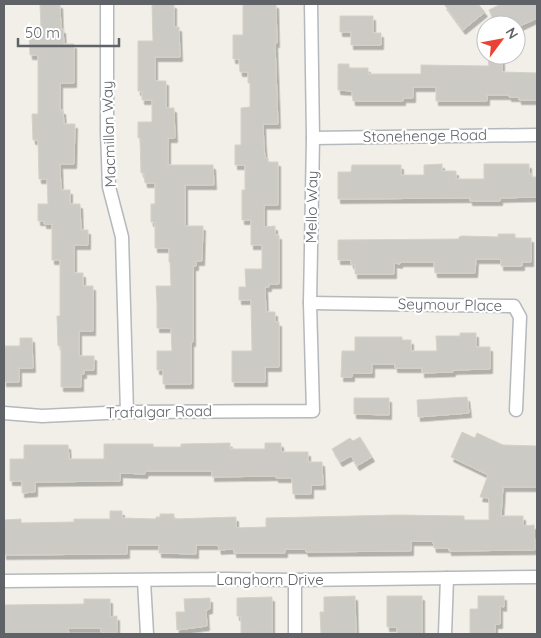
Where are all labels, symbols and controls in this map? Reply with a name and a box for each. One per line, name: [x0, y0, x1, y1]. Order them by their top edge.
scale bar: [18, 15, 119, 47]
north arrow: [476, 15, 526, 65]
text: 50 m: [25, 23, 60, 42]
text: N: [502, 24, 522, 42]
street label: Macmillan Way: [97, 80, 120, 188]
street label: Stonehenge Road: [363, 125, 487, 146]
street label: Mello Way: [301, 170, 322, 244]
street label: Seymour Place: [398, 294, 502, 315]
street label: Trafalgar Road: [106, 401, 212, 422]
street label: Langhorn Drive: [216, 570, 324, 589]

